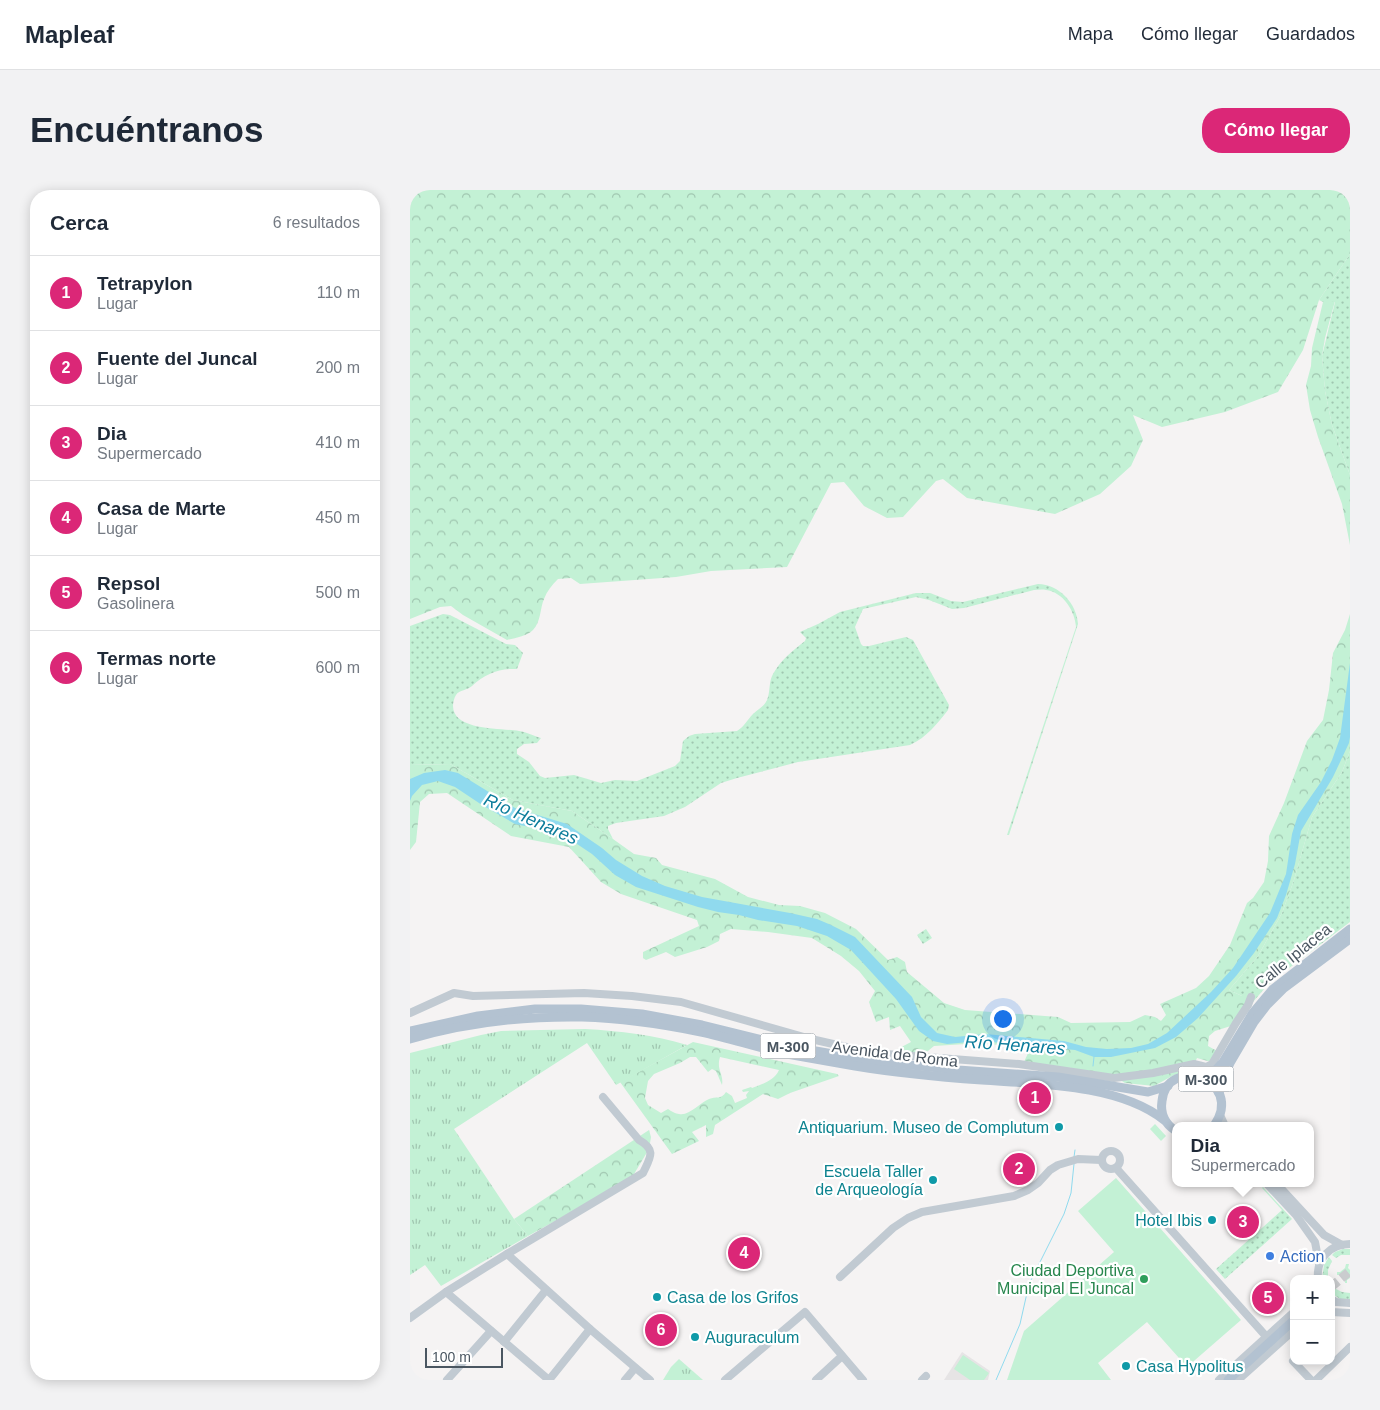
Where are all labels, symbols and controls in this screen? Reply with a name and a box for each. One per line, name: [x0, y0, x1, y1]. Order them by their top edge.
text: Mapleaf: [25, 21, 114, 48]
text: Mapa: [1068, 24, 1113, 44]
text: Cómo llegar: [1141, 24, 1238, 44]
text: Guardados: [1266, 24, 1355, 44]
button: Cómo llegar: [1202, 108, 1350, 153]
text: Encuéntranos: [30, 110, 263, 149]
text: Cerca: [50, 211, 108, 234]
text: 6 resultados: [273, 214, 360, 231]
text: Tetrapylon: [97, 273, 193, 294]
text: 1: [62, 284, 70, 301]
text: 110 m: [317, 284, 360, 301]
text: Lugar: [97, 295, 138, 312]
text: Fuente del Juncal: [97, 348, 257, 369]
text: 2: [62, 359, 70, 376]
text: 200 m: [316, 359, 360, 376]
text: Lugar: [97, 370, 138, 387]
text: Dia: [97, 423, 127, 444]
text: 3: [62, 434, 70, 451]
text: 410 m: [316, 434, 360, 451]
text: Supermercado: [97, 445, 202, 462]
text: Casa de Marte: [97, 498, 226, 519]
text: 4: [62, 509, 70, 526]
text: 450 m: [316, 509, 360, 526]
text: Lugar: [97, 520, 138, 537]
text: Repsol: [97, 573, 160, 594]
text: 5: [62, 584, 70, 601]
text: 500 m: [316, 584, 360, 601]
text: Gasolinera: [97, 595, 174, 612]
text: Termas norte: [97, 648, 216, 669]
text: 6: [62, 659, 70, 676]
text: 600 m: [316, 659, 360, 676]
text: Lugar: [97, 670, 138, 687]
water label: Río Henares: [481, 789, 581, 849]
street label: Calle Iplacea: [1252, 920, 1334, 992]
your location: [990, 1006, 1016, 1032]
water label: Río Henares: [964, 1031, 1066, 1059]
road number: M-300: [760, 1034, 816, 1058]
street label: Avenida de Roma: [831, 1038, 959, 1070]
road number: M-300: [1178, 1066, 1234, 1092]
pin: 1: [1019, 1079, 1051, 1117]
place label: Antiquarium. Museo de Complutum: [798, 1119, 1049, 1136]
marker: Antiquarium. Museo de Complutum: [1053, 1121, 1065, 1133]
popup: [1172, 1122, 1314, 1187]
text: Dia: [1191, 1135, 1220, 1156]
pin: 2: [1003, 1150, 1035, 1188]
text: Supermercado: [1191, 1157, 1295, 1174]
place label: Escuela Taller de Arqueología: [815, 1163, 924, 1198]
marker: Escuela Taller de Arqueología: [927, 1174, 939, 1186]
pin: 3: [1227, 1203, 1259, 1241]
place label: Hotel Ibis: [1135, 1212, 1202, 1229]
marker: Hotel Ibis: [1206, 1214, 1218, 1226]
pin: 4: [728, 1234, 760, 1272]
place label: Action: [1280, 1248, 1324, 1265]
marker: Action: [1264, 1250, 1276, 1262]
place label: Ciudad Deportiva Municipal El Juncal: [997, 1262, 1134, 1297]
marker: Ciudad Deportiva Municipal El Juncal: [1138, 1273, 1150, 1285]
map controls: [1290, 1275, 1335, 1365]
button: +: [1290, 1275, 1335, 1320]
pin: 5: [1252, 1279, 1284, 1317]
place label: Casa de los Grifos: [667, 1289, 799, 1306]
marker: Casa de los Grifos: [651, 1291, 663, 1303]
pin: 6: [645, 1311, 677, 1349]
button: −: [1290, 1320, 1335, 1365]
place label: Auguraculum: [705, 1329, 799, 1346]
marker: Auguraculum: [689, 1331, 701, 1343]
scale bar: [425, 1345, 502, 1368]
text: 100 m: [432, 1349, 471, 1365]
place label: Casa Hypolitus: [1136, 1358, 1244, 1375]
marker: Casa Hypolitus: [1120, 1360, 1132, 1372]

